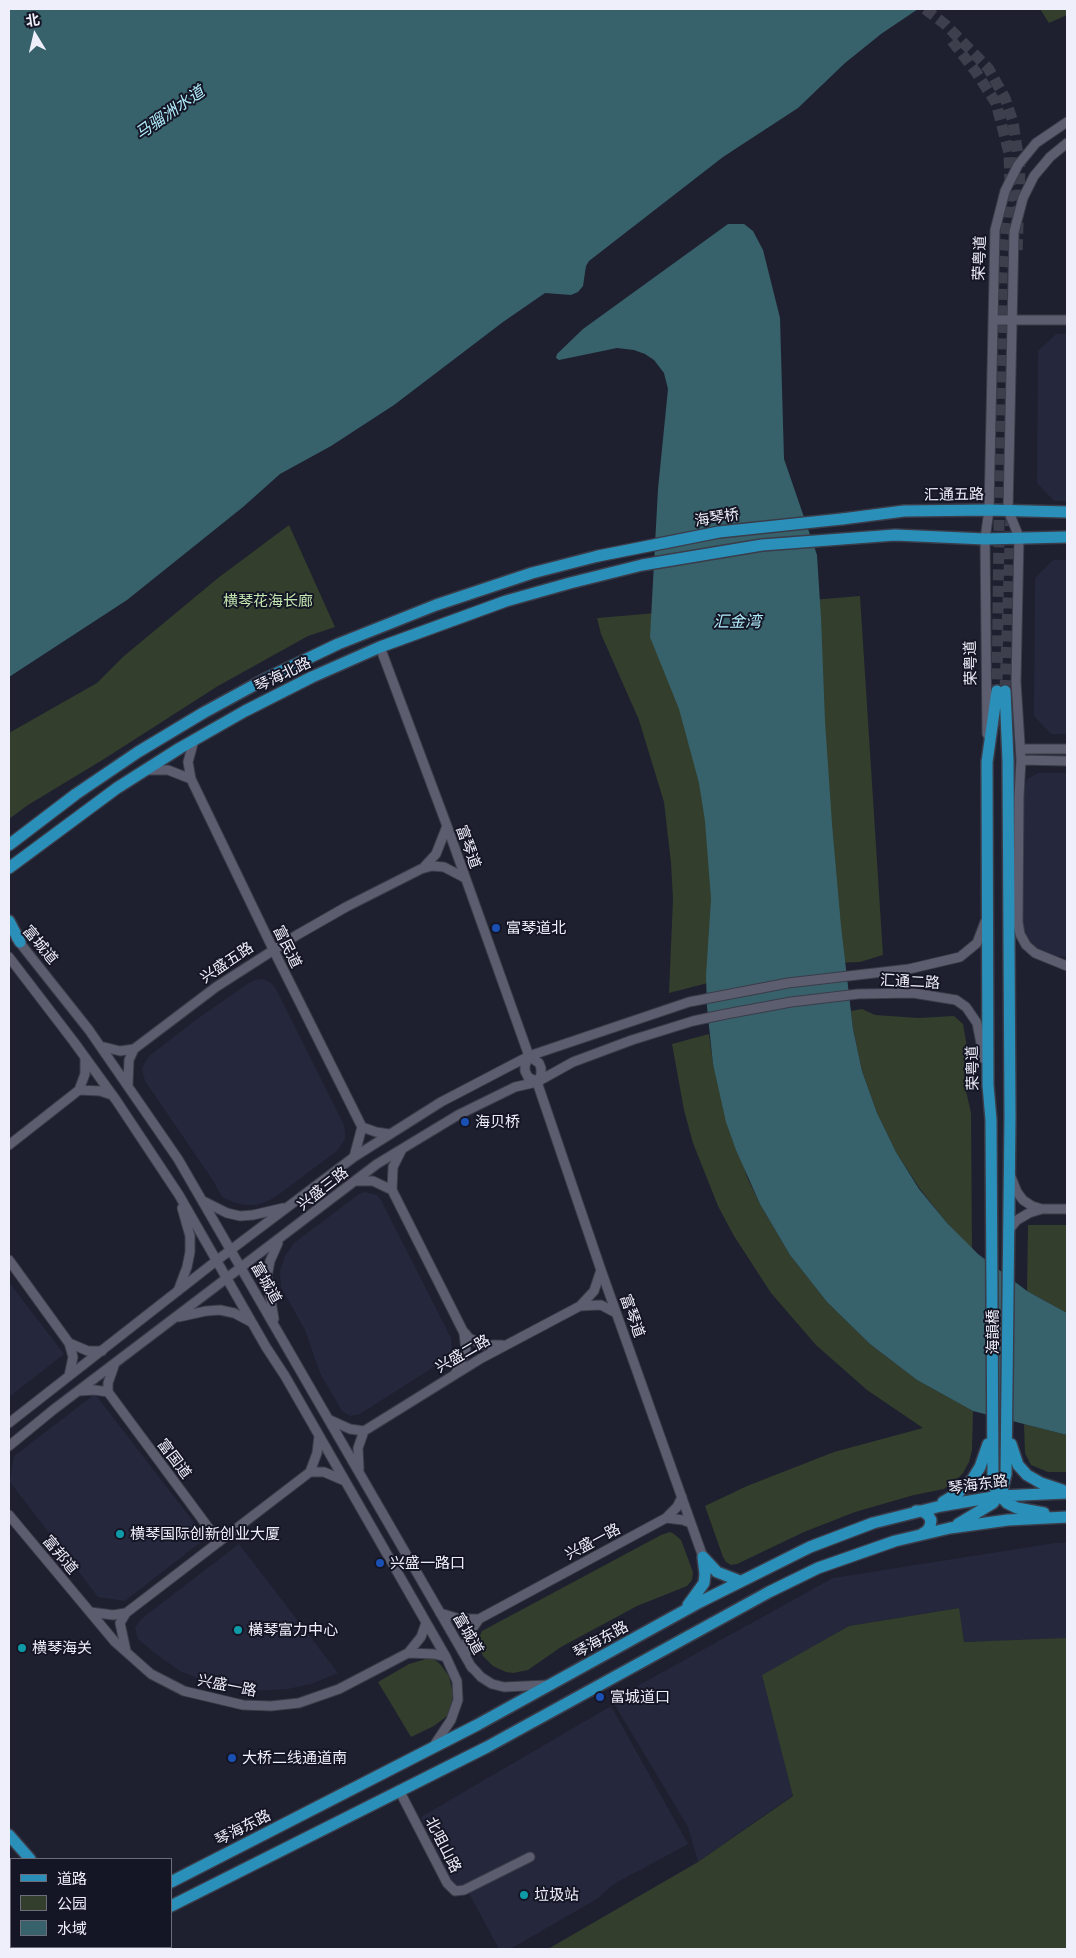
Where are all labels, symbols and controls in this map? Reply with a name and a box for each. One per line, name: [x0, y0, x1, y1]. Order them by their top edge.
north arrow: [10, 10, 60, 60]
text: 北: [24, 10, 41, 30]
water label: 马骝洲水道: [132, 82, 208, 144]
street label: 荣粤道: [970, 235, 990, 281]
street label: 汇通五路: [924, 485, 984, 505]
street label: 海琴桥: [693, 506, 741, 530]
park label: 横琴花海长廊: [223, 592, 313, 610]
water label: 汇金湾: [713, 612, 761, 632]
street label: 荣粤道: [962, 640, 980, 686]
street label: 琴海北路: [252, 654, 314, 696]
street label: 富琴道: [452, 823, 484, 871]
place label: 富琴道北: [506, 919, 566, 937]
street label: 富城道: [19, 922, 61, 968]
marker: 富琴道北: [490, 922, 502, 934]
street label: 富民道: [269, 923, 305, 971]
street label: 兴盛五路: [197, 939, 257, 987]
street label: 汇通二路: [880, 971, 940, 993]
street label: 荣粤道: [964, 1045, 982, 1091]
place label: 海贝桥: [475, 1113, 520, 1131]
marker: 海贝桥: [459, 1116, 471, 1128]
street label: 兴盛三路: [294, 1163, 352, 1215]
street label: 富城道: [247, 1259, 285, 1307]
street label: 富琴道: [616, 1292, 648, 1340]
street label: 海韻橋: [984, 1310, 1002, 1354]
street label: 兴盛二路: [433, 1331, 493, 1377]
street label: 富国道: [153, 1436, 195, 1482]
street label: 琴海东路: [947, 1472, 1009, 1498]
street label: 兴盛一路: [562, 1520, 624, 1564]
place label: 横琴国际创新创业大厦: [130, 1525, 280, 1543]
marker: 横琴国际创新创业大厦: [114, 1528, 126, 1540]
street label: 富邦道: [39, 1532, 81, 1578]
place label: 兴盛一路口: [390, 1554, 465, 1572]
marker: 兴盛一路口: [374, 1557, 386, 1569]
street label: 富城道: [449, 1610, 487, 1658]
street label: 琴海东路: [570, 1618, 632, 1662]
place label: 橫琴富力中心: [248, 1621, 338, 1639]
marker: 橫琴富力中心: [232, 1624, 244, 1636]
place label: 横琴海关: [32, 1639, 92, 1657]
marker: 横琴海关: [16, 1642, 28, 1654]
street label: 兴盛一路: [196, 1671, 258, 1701]
place label: 富城道口: [610, 1688, 670, 1706]
marker: 富城道口: [594, 1691, 606, 1703]
place label: 大桥二线通道南: [242, 1749, 347, 1767]
marker: 大桥二线通道南: [226, 1752, 238, 1764]
street label: 琴海东路: [212, 1806, 274, 1850]
street label: 北咀山路: [421, 1814, 465, 1876]
legend: [10, 1858, 172, 1948]
text: 道路: [57, 1869, 87, 1888]
place label: 垃圾站: [534, 1886, 579, 1904]
marker: 垃圾站: [518, 1889, 530, 1901]
text: 公园: [57, 1894, 87, 1913]
text: 水域: [57, 1919, 87, 1938]

